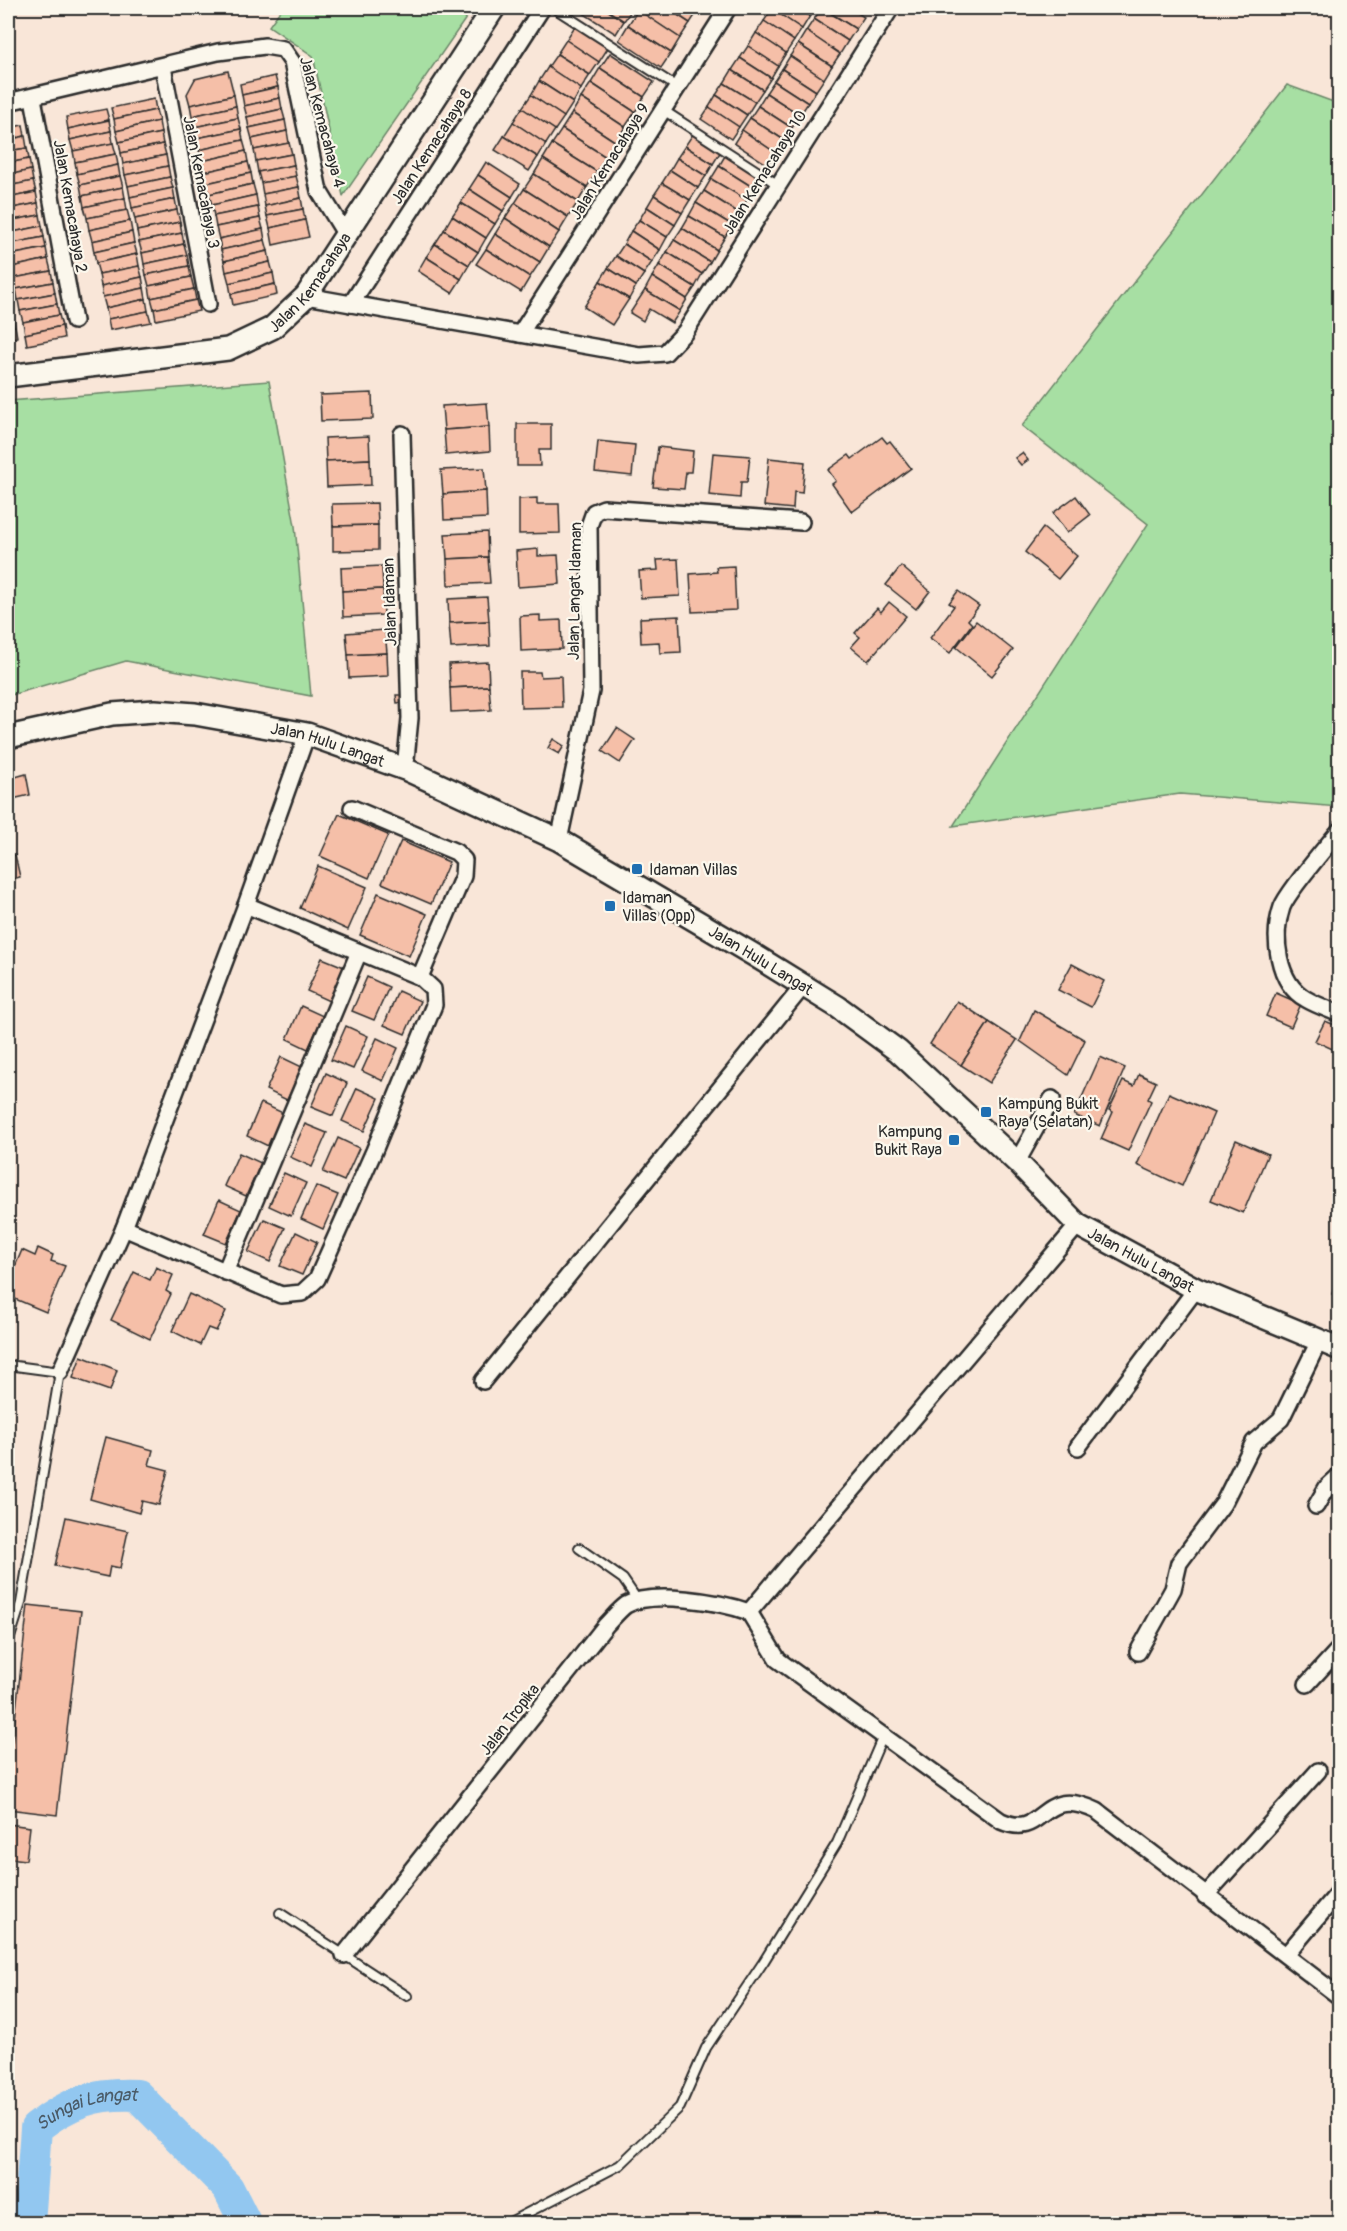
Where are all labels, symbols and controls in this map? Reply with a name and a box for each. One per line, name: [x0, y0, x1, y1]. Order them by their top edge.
street label: Jalan Kemacahaya 4: [295, 54, 349, 190]
street label: Jalan Kemacahaya 8: [387, 85, 477, 208]
street label: Jalan Kemacahaya 9: [566, 99, 654, 224]
street label: Jalan Kemacahaya 10: [719, 107, 811, 238]
street label: Jalan Kemacahaya 3: [178, 114, 224, 250]
street label: Jalan Kemacahaya 2: [48, 138, 92, 274]
street label: Jalan Kemacahaya: [265, 229, 356, 337]
street label: Jalan Langat Idaman: [564, 522, 586, 660]
street label: Jalan Idaman: [378, 557, 402, 646]
street label: Jalan Hulu Langat: [269, 719, 388, 772]
place label: Idaman Villas: [649, 860, 737, 880]
marker: Idaman Villas: [630, 862, 644, 876]
place label: Idaman Villas (Opp): [622, 888, 696, 926]
marker: Idaman Villas (Opp): [603, 899, 617, 913]
street label: Jalan Hulu Langat: [705, 921, 817, 1000]
place label: Kampung Bukit Raya (Selatan): [998, 1094, 1099, 1132]
marker: Kampung Bukit Raya (Selatan): [979, 1105, 993, 1119]
place label: Kampung Bukit Raya: [874, 1122, 942, 1160]
marker: Kampung Bukit Raya: [947, 1133, 961, 1147]
street label: Jalan Hulu Langat: [1084, 1223, 1198, 1297]
street label: Jalan Tropika: [476, 1680, 544, 1759]
water label: Sungai Langat: [31, 2084, 139, 2136]

